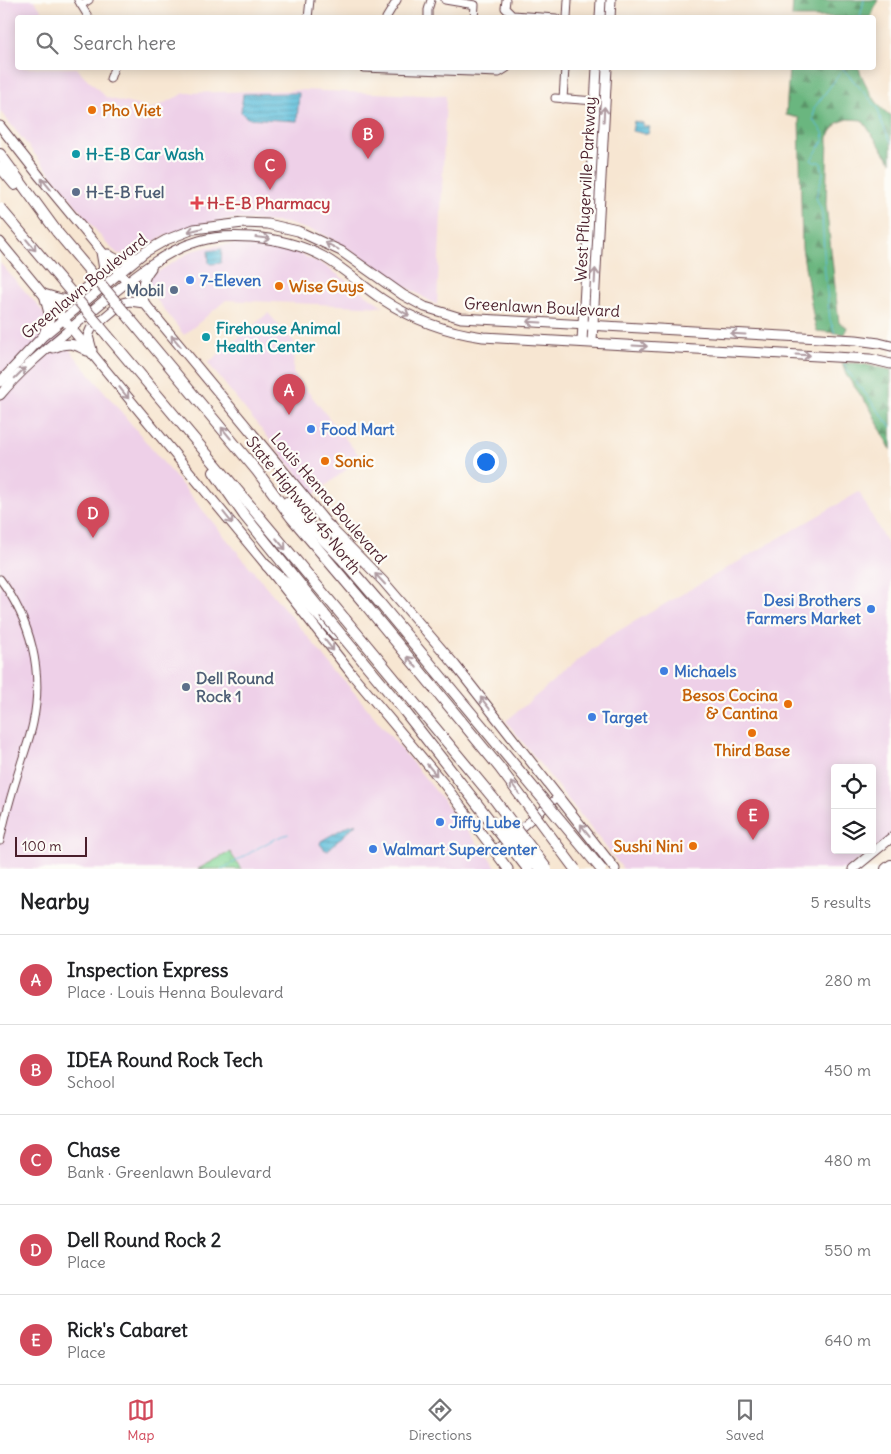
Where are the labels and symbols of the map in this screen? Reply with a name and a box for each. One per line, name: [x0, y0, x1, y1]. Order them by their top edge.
street label: West Pflugerville Parkway: [570, 96, 600, 282]
place label: Pho Viet: [102, 100, 162, 120]
marker: Pho Viet: [86, 104, 98, 116]
one-way arrow: [600, 106, 609, 122]
pin: B: [352, 118, 384, 159]
place label: H-E-B Car Wash: [86, 144, 204, 164]
marker: H-E-B Car Wash: [70, 148, 82, 160]
pin: C: [254, 149, 286, 190]
one-way arrow: [40, 178, 51, 191]
place label: H-E-B Fuel: [86, 182, 164, 202]
marker: H-E-B Fuel: [70, 186, 82, 198]
place label: H-E-B Pharmacy: [207, 193, 330, 214]
marker: H-E-B Pharmacy: [191, 197, 203, 209]
one-way arrow: [188, 226, 204, 235]
street label: Greenlawn Boulevard: [17, 229, 151, 343]
one-way arrow: [255, 233, 271, 243]
one-way arrow: [26, 238, 37, 251]
one-way arrow: [325, 241, 340, 250]
one-way arrow: [591, 268, 600, 284]
place label: 7-Eleven: [200, 270, 261, 290]
marker: 7-Eleven: [184, 274, 196, 286]
place label: Wise Guys: [289, 276, 364, 297]
place label: Mobil: [126, 280, 164, 300]
marker: Wise Guys: [273, 280, 285, 292]
marker: Mobil: [168, 284, 180, 296]
street label: Greenlawn Boulevard: [464, 293, 620, 321]
one-way arrow: [395, 307, 409, 317]
place label: Firehouse Animal Health Center: [216, 318, 340, 356]
one-way arrow: [526, 318, 542, 327]
one-way arrow: [730, 329, 746, 338]
marker: Firehouse Animal Health Center: [200, 331, 212, 343]
one-way arrow: [171, 334, 182, 347]
one-way arrow: [632, 341, 648, 350]
one-way arrow: [794, 350, 810, 359]
one-way arrow: [14, 367, 26, 379]
pin: A: [273, 374, 305, 415]
one-way arrow: [119, 386, 130, 399]
place label: Food Mart: [321, 419, 395, 439]
marker: Food Mart: [305, 423, 317, 435]
one-way arrow: [220, 427, 232, 440]
street label: Louis Henna Boulevard: [267, 429, 391, 567]
street label: State Highway 45 North: [242, 432, 366, 578]
your location: [473, 449, 499, 475]
place label: Sonic: [335, 451, 374, 471]
marker: Sonic: [319, 455, 331, 467]
pin: D: [77, 497, 109, 538]
one-way arrow: [222, 511, 233, 524]
one-way arrow: [276, 537, 287, 550]
one-way arrow: [374, 572, 386, 585]
place label: Desi Brothers Farmers Market: [746, 590, 862, 628]
marker: Desi Brothers Farmers Market: [865, 603, 877, 615]
one-way arrow: [323, 638, 334, 651]
one-way arrow: [407, 655, 418, 668]
place label: Michaels: [674, 661, 736, 681]
marker: Michaels: [658, 665, 670, 677]
place label: Dell Round Rock 1: [196, 668, 275, 706]
marker: Dell Round Rock 1: [180, 681, 192, 693]
place label: Besos Cocina & Cantina: [682, 685, 778, 723]
one-way arrow: [479, 697, 490, 710]
marker: Besos Cocina & Cantina: [782, 698, 794, 710]
place label: Target: [602, 707, 648, 728]
marker: Target: [586, 711, 598, 723]
marker: Third Base: [746, 727, 758, 739]
place label: Third Base: [714, 740, 791, 760]
one-way arrow: [427, 764, 438, 777]
one-way arrow: [509, 782, 520, 795]
pin: E: [737, 799, 769, 840]
place label: Jiffy Lube: [450, 812, 521, 833]
marker: Jiffy Lube: [434, 816, 446, 828]
one-way arrow: [580, 824, 591, 837]
scale bar: [15, 834, 88, 857]
place label: Sushi Nini: [613, 836, 683, 856]
place label: Walmart Supercenter: [383, 839, 537, 860]
marker: Sushi Nini: [687, 840, 699, 852]
marker: Walmart Supercenter: [367, 843, 379, 855]

